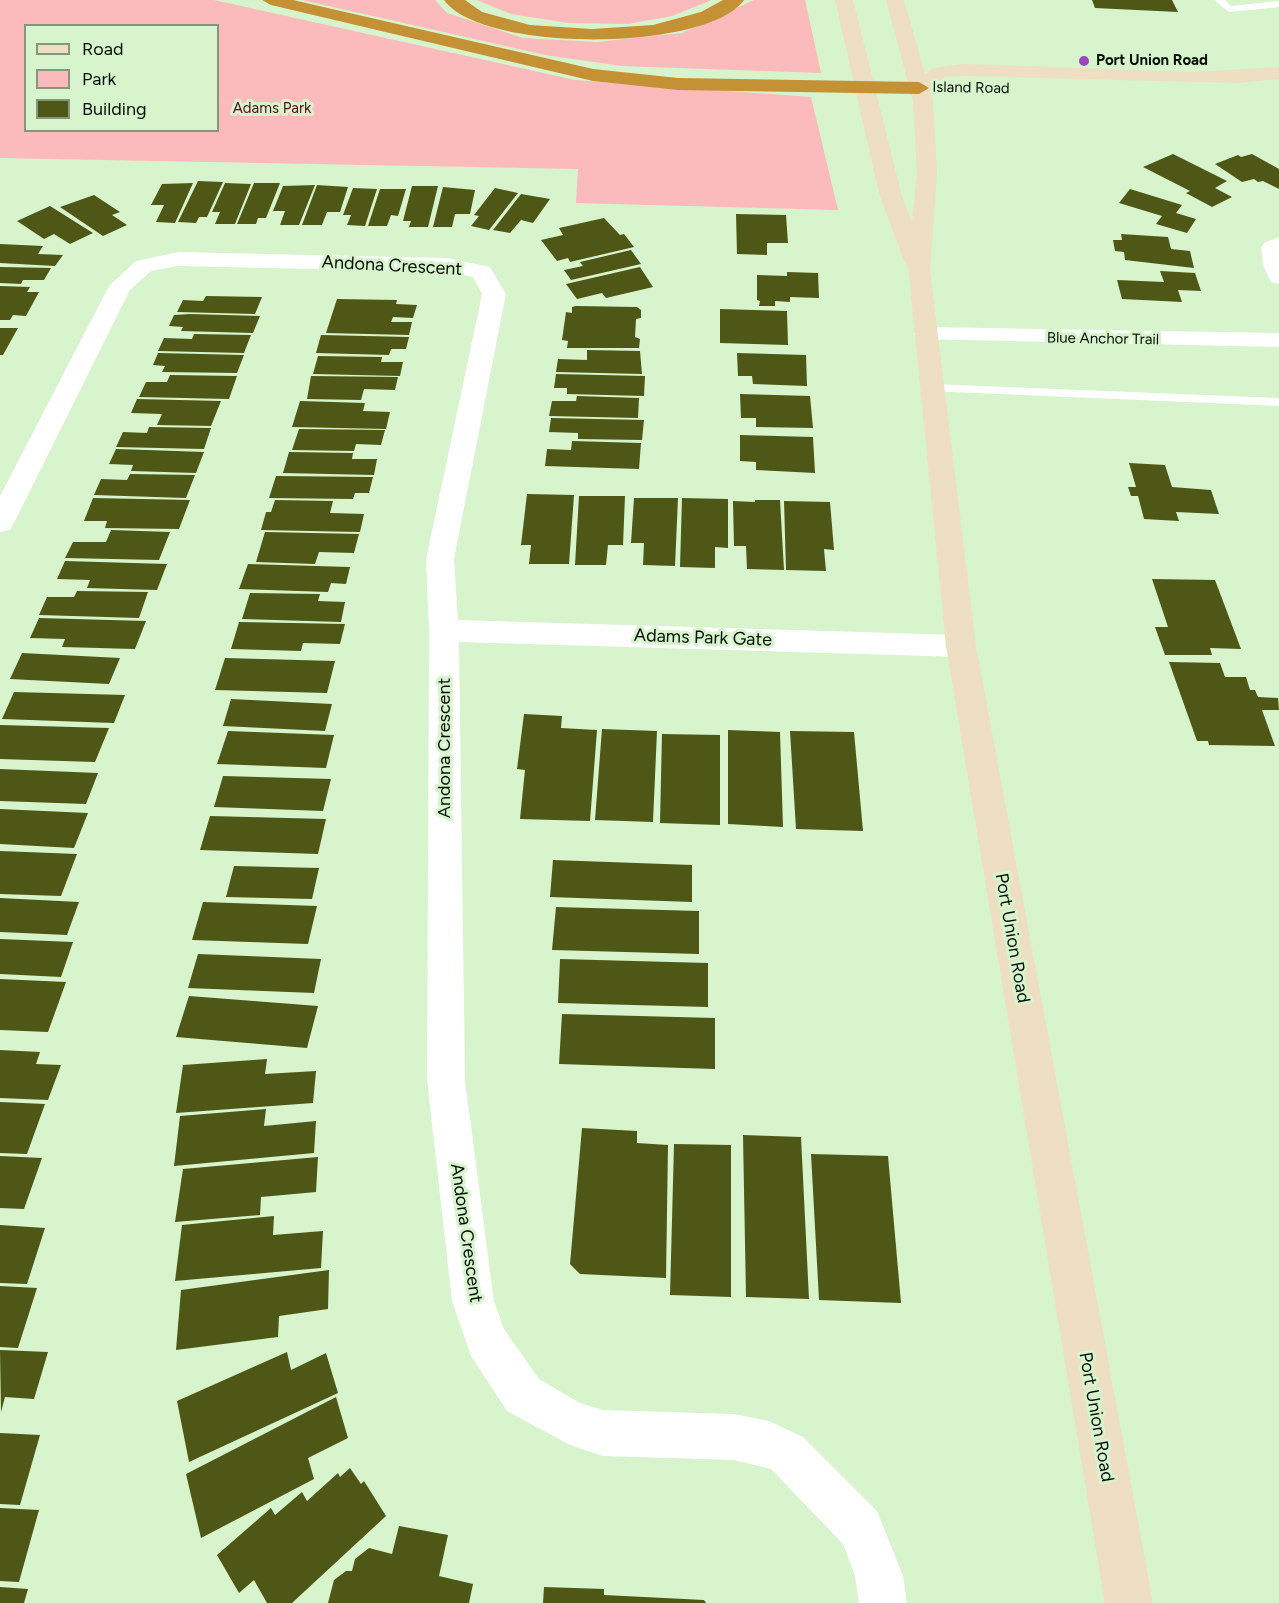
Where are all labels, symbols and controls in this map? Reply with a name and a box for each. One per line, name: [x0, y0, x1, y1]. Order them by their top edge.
legend: [24, 24, 219, 132]
text: Road: [82, 38, 123, 60]
place label: Port Union Road: [1096, 52, 1208, 70]
marker: Port Union Road: [1077, 54, 1091, 68]
text: Park: [82, 68, 116, 90]
street label: Island Road: [932, 78, 1010, 98]
text: Building: [82, 98, 147, 120]
park label: Adams Park: [233, 100, 311, 118]
street label: Andona Crescent: [321, 252, 463, 280]
street label: Blue Anchor Trail: [1047, 329, 1159, 349]
street label: Adams Park Gate: [634, 625, 772, 651]
street label: Andona Crescent: [434, 678, 456, 818]
street label: Port Union Road: [990, 871, 1034, 1005]
street label: Andona Crescent: [446, 1162, 486, 1304]
street label: Port Union Road: [1074, 1350, 1118, 1484]

